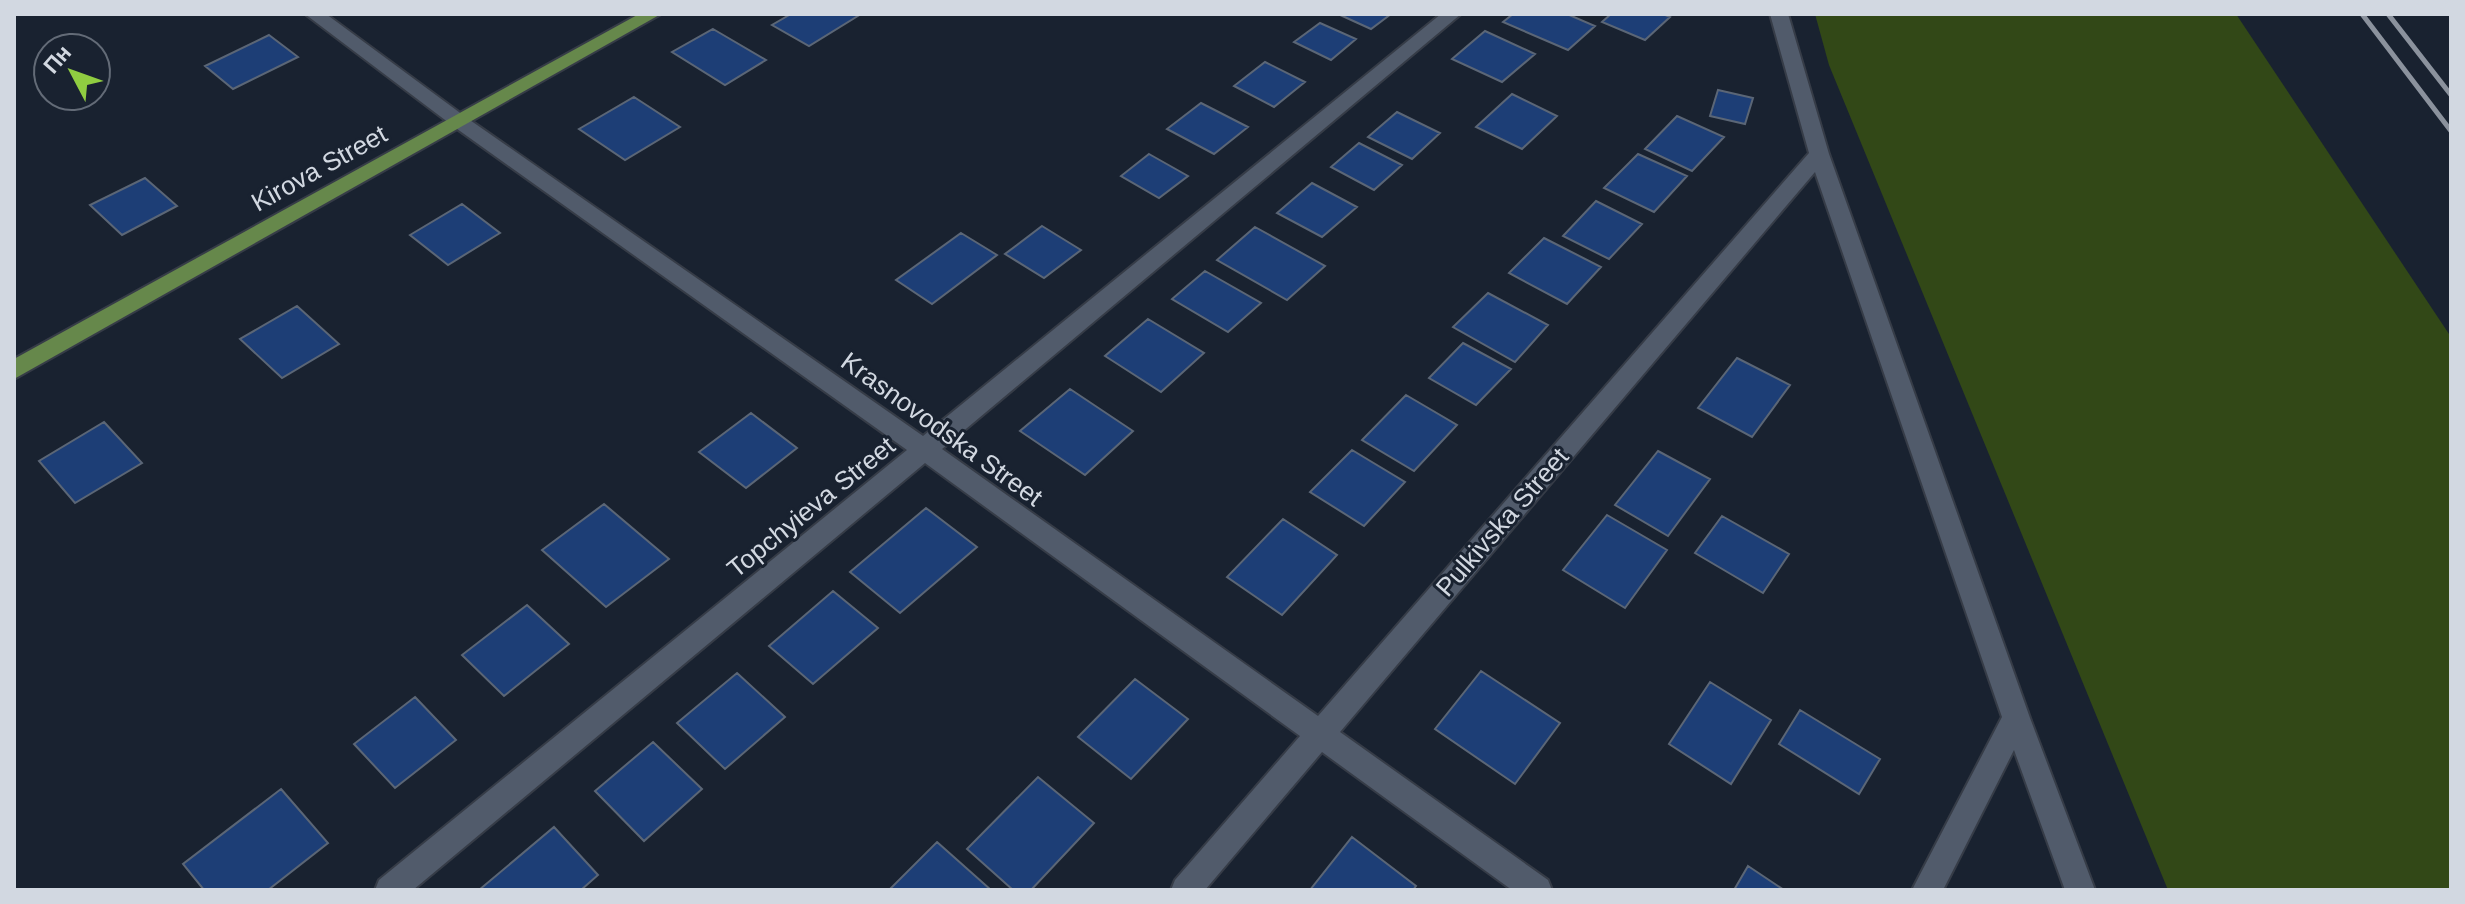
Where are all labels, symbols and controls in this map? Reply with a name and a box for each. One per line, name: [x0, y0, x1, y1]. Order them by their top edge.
north arrow: [32, 32, 112, 112]
text: Пн: [38, 40, 76, 78]
street label: Kirova Street: [246, 118, 393, 218]
street label: Krasnovodska Street: [836, 346, 1049, 513]
street label: Topchyieva Street: [721, 430, 901, 584]
street label: Pulkivska Street: [1430, 441, 1575, 602]

